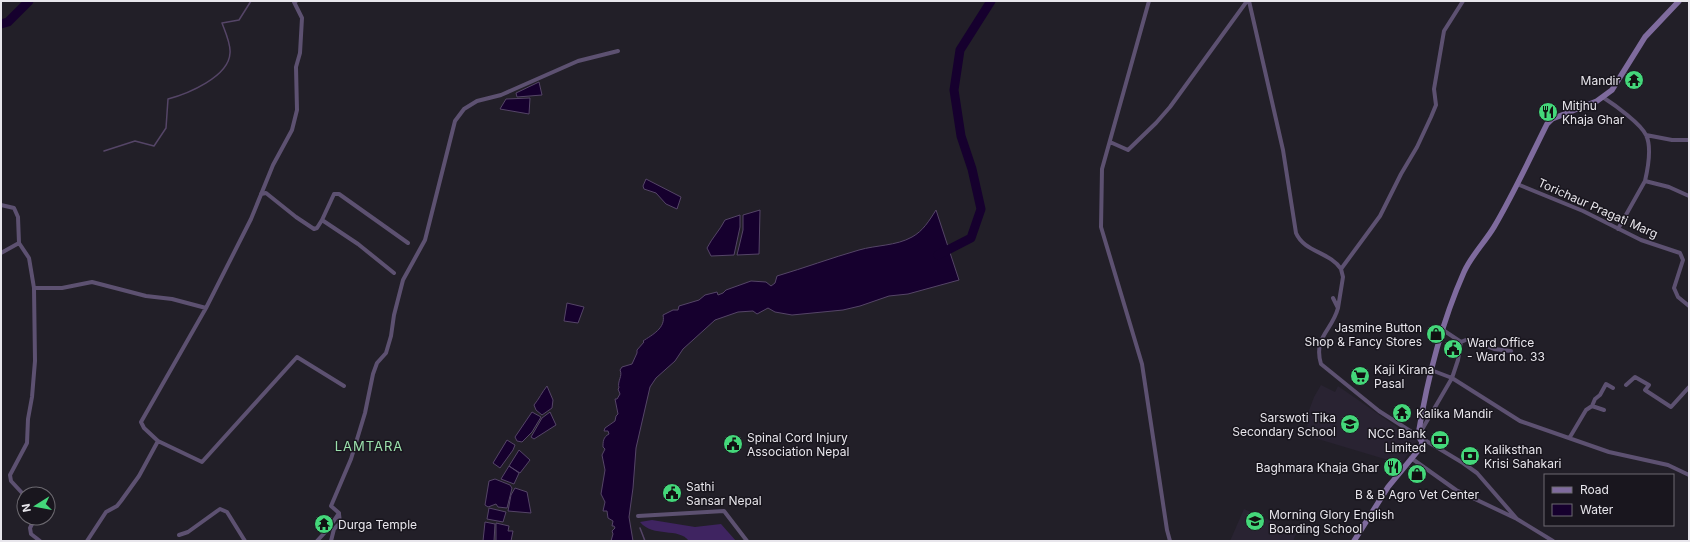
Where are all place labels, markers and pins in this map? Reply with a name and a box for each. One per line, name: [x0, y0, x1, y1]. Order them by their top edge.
temple icon: Mandir: [1623, 69, 1645, 91]
place label: Mandir: [1581, 73, 1620, 88]
place label: Mitjhu Khaja Ghar: [1562, 98, 1625, 127]
restaurant icon: Mitjhu Khaja Ghar: [1537, 101, 1559, 123]
place label: Jasmine Button Shop & Fancy Stores: [1304, 320, 1422, 349]
shop icon: Jasmine Button Shop & Fancy Stores: [1425, 323, 1447, 345]
place label: Ward Office - Ward no. 33: [1467, 335, 1545, 364]
public building icon: Ward Office - Ward no. 33: [1442, 338, 1464, 360]
place label: Kaji Kirana Pasal: [1374, 362, 1434, 391]
supermarket icon: Kaji Kirana Pasal: [1349, 365, 1371, 387]
temple icon: Kalika Mandir: [1391, 402, 1413, 424]
place label: Kalika Mandir: [1416, 406, 1493, 421]
place label: Sarswoti Tika Secondary School: [1232, 410, 1336, 439]
school or university icon: Sarswoti Tika Secondary School: [1339, 413, 1361, 435]
place label: NCC Bank Limited: [1368, 426, 1426, 455]
bank icon: NCC Bank Limited: [1429, 429, 1451, 451]
place label: Spinal Cord Injury Association Nepal: [747, 430, 849, 459]
public building icon: Spinal Cord Injury Association Nepal: [722, 433, 744, 455]
place label: Kaliksthan Krisi Sahakari: [1484, 442, 1562, 471]
bank icon: Kaliksthan Krisi Sahakari: [1459, 445, 1481, 467]
restaurant icon: Baghmara Khaja Ghar: [1382, 456, 1404, 478]
place label: Baghmara Khaja Ghar: [1256, 460, 1379, 475]
shop icon: B & B Agro Vet Center: [1406, 463, 1428, 485]
place label: Sathi Sansar Nepal: [686, 479, 762, 508]
public building icon: Sathi Sansar Nepal: [661, 482, 683, 504]
place label: B & B Agro Vet Center: [1355, 487, 1480, 502]
place label: Morning Glory English Boarding School: [1269, 507, 1394, 536]
school or university icon: Morning Glory English Boarding School: [1244, 510, 1266, 532]
temple icon: Durga Temple: [313, 513, 335, 535]
place label: Durga Temple: [338, 517, 417, 532]

